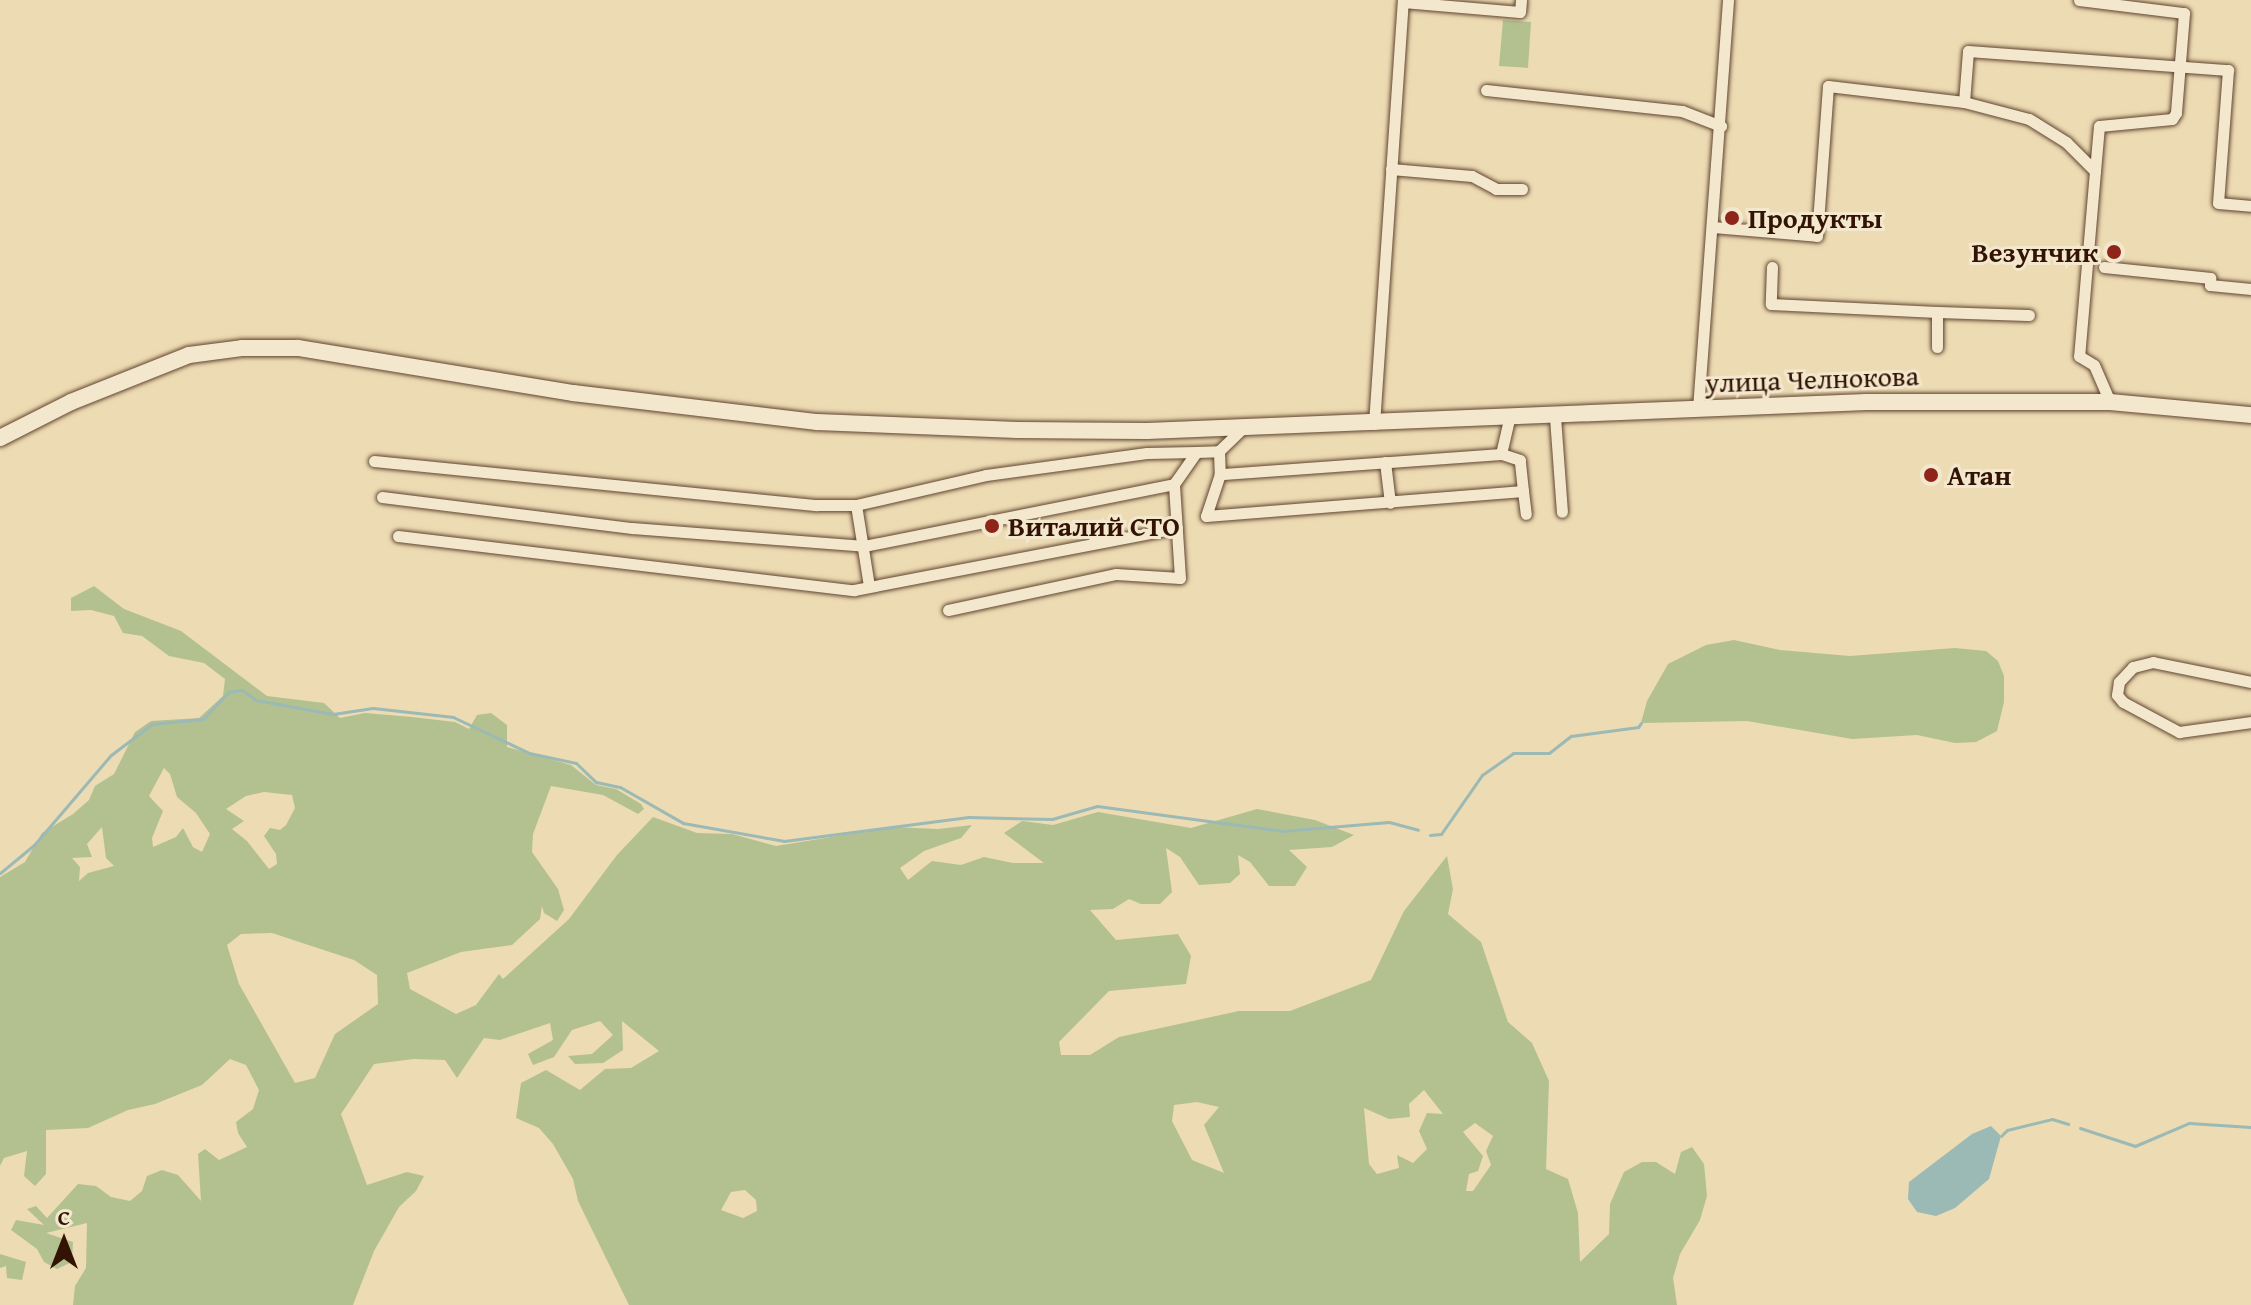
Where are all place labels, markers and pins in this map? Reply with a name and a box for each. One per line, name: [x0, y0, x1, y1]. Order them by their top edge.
place label: Продукты: [1748, 201, 1882, 235]
marker: Продукты: [1723, 209, 1741, 227]
place label: Везунчик: [1972, 235, 2098, 269]
marker: Везунчик: [2105, 243, 2123, 261]
place label: Атан: [1947, 458, 2011, 492]
marker: Атан: [1922, 466, 1940, 484]
place label: Виталий СТО: [1008, 509, 1180, 543]
marker: Виталий СТО: [983, 517, 1001, 535]

